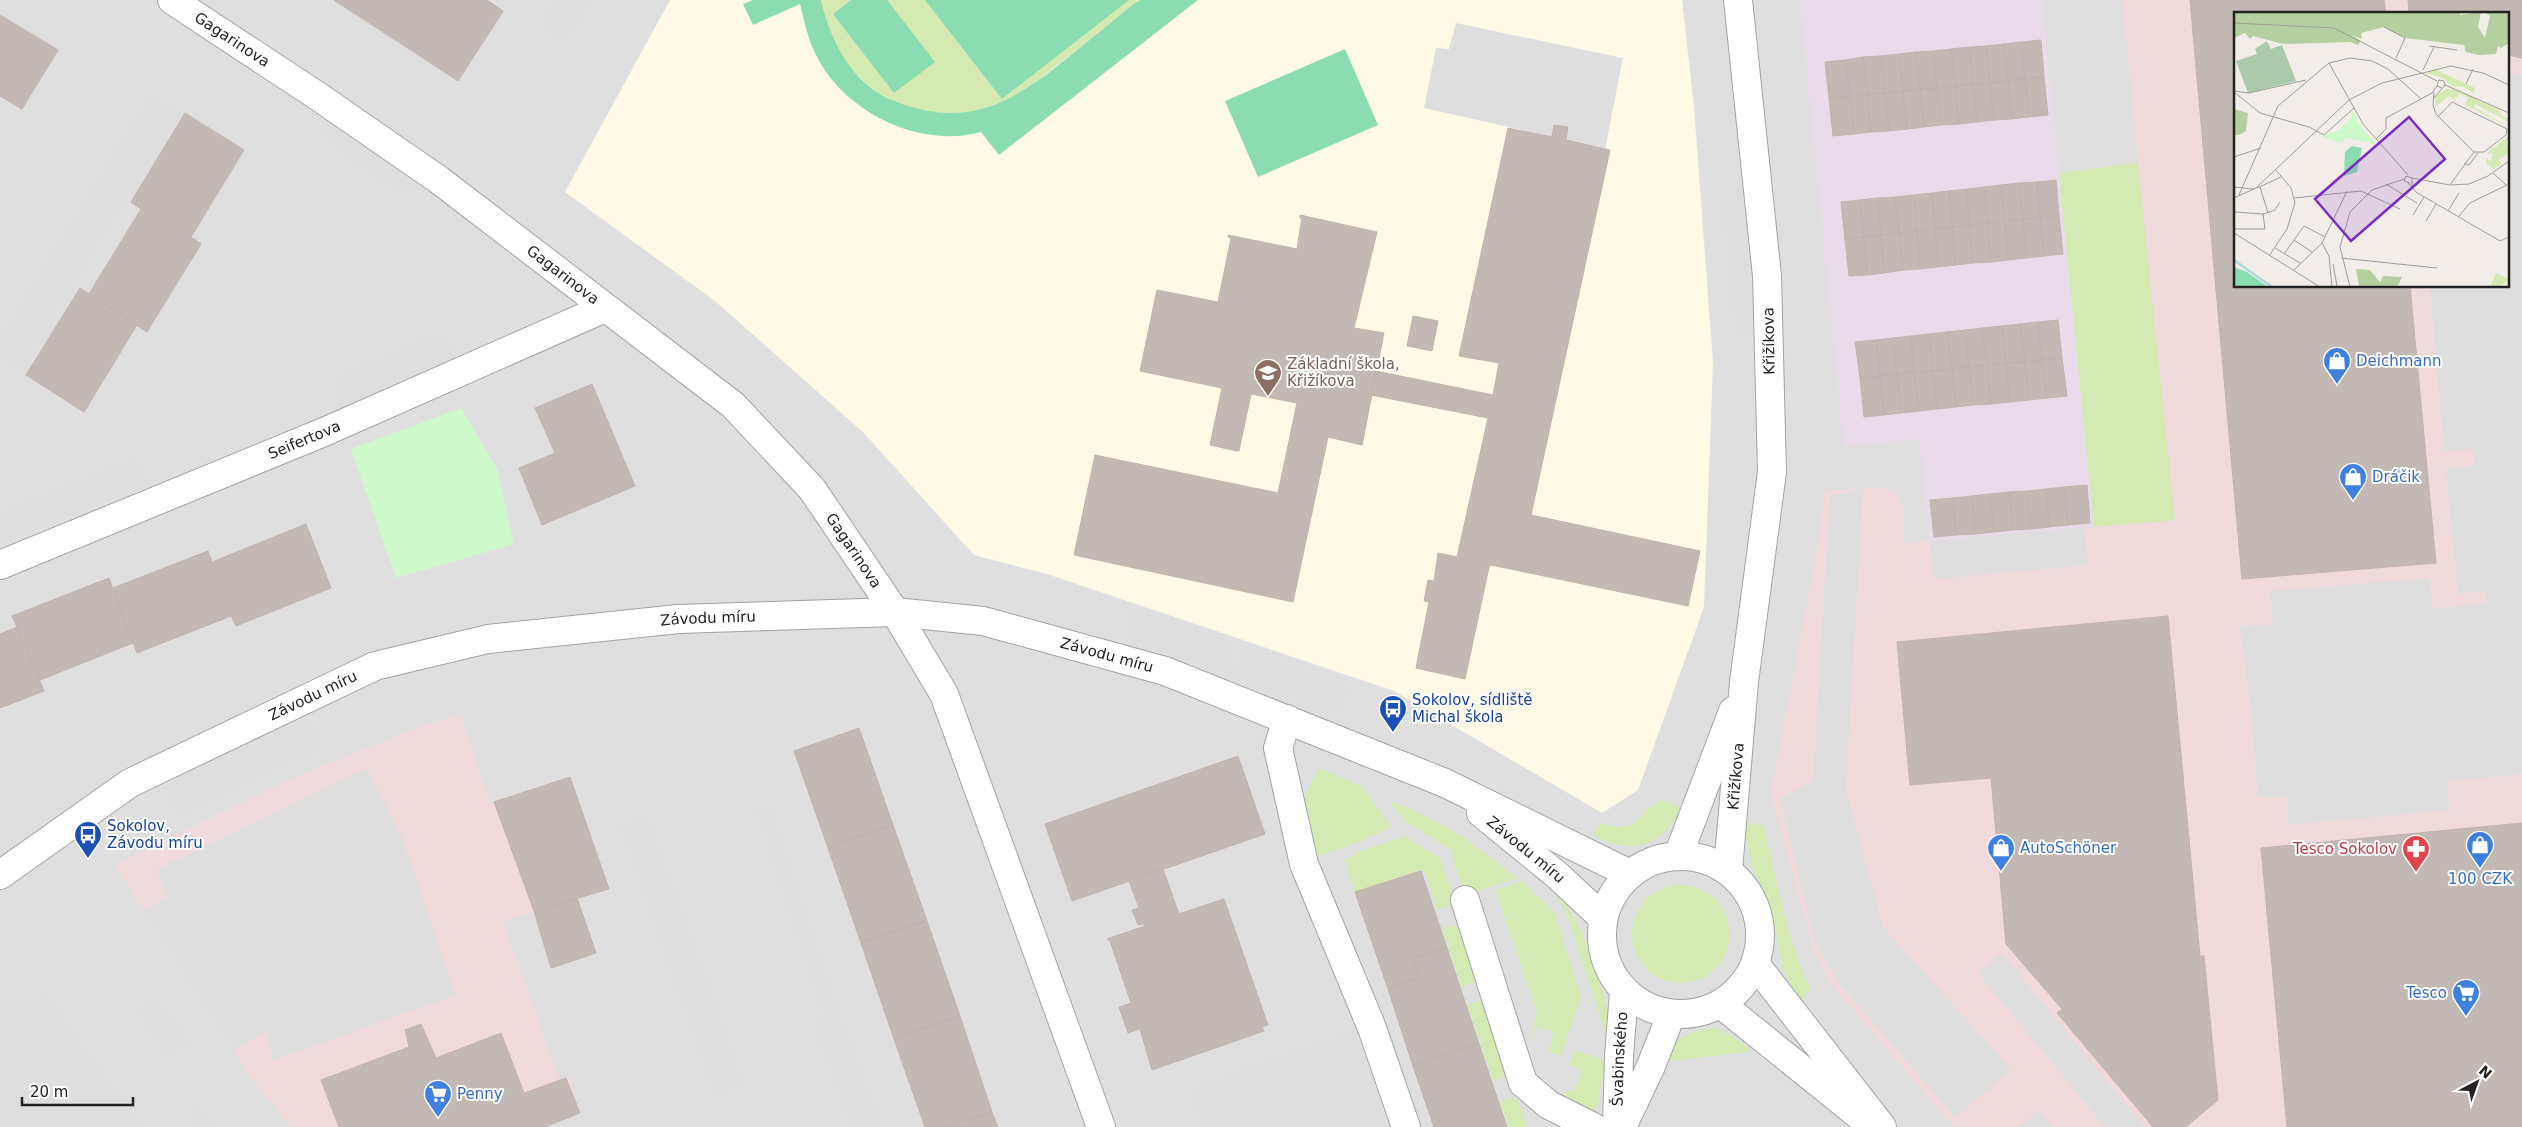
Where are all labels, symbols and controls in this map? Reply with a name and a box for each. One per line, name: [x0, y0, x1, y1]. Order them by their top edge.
street label: Gagarinova: [191, 8, 273, 71]
inset map: [2234, 12, 2510, 288]
street label: Gagarinova: [523, 241, 603, 308]
street label: Křižíkova: [1759, 307, 1779, 375]
shop icon: Deichmann: [2322, 346, 2352, 385]
place label: Deichmann: [2356, 352, 2442, 370]
place label: Základní škola, Křižíkova: [1287, 355, 1400, 390]
school or university icon: Základní škola, Křižíkova: [1253, 358, 1283, 397]
street label: Seifertova: [265, 417, 343, 463]
shop icon: Dráčik: [2338, 462, 2368, 501]
place label: Dráčik: [2372, 468, 2420, 486]
street label: Gagarinova: [822, 510, 885, 592]
street label: Závodu míru: [659, 607, 756, 630]
street label: Závodu míru: [1058, 634, 1155, 676]
street label: Závodu míru: [266, 667, 360, 724]
place label: Sokolov, sídliště Michal škola: [1412, 691, 1533, 726]
bus stop icon: Sokolov, sídliště Michal škola: [1378, 694, 1408, 733]
street label: Křižíkova: [1724, 742, 1748, 811]
street label: Závodu míru: [1483, 812, 1569, 887]
place label: Sokolov, Závodu míru: [107, 817, 203, 852]
bus stop icon: Sokolov, Závodu míru: [73, 820, 103, 859]
shop icon: 100 CZK: [2465, 830, 2495, 869]
shop icon: AutoSchöner: [1986, 833, 2016, 872]
pharmacy icon: Tesco Sokolov: [2401, 834, 2431, 873]
place label: AutoSchöner: [2020, 839, 2117, 857]
place label: Tesco Sokolov: [2292, 840, 2397, 858]
place label: 100 CZK: [2448, 870, 2513, 888]
supermarket icon: Tesco: [2451, 978, 2481, 1017]
place label: Tesco: [2405, 984, 2447, 1002]
street label: Švabinského: [1608, 1011, 1631, 1107]
north arrow: [2452, 1057, 2502, 1107]
text: N: [2476, 1062, 2495, 1082]
scale bar: [22, 1074, 134, 1106]
supermarket icon: Penny: [423, 1079, 453, 1118]
text: 20 m: [30, 1083, 68, 1101]
place label: Penny: [457, 1085, 503, 1103]

